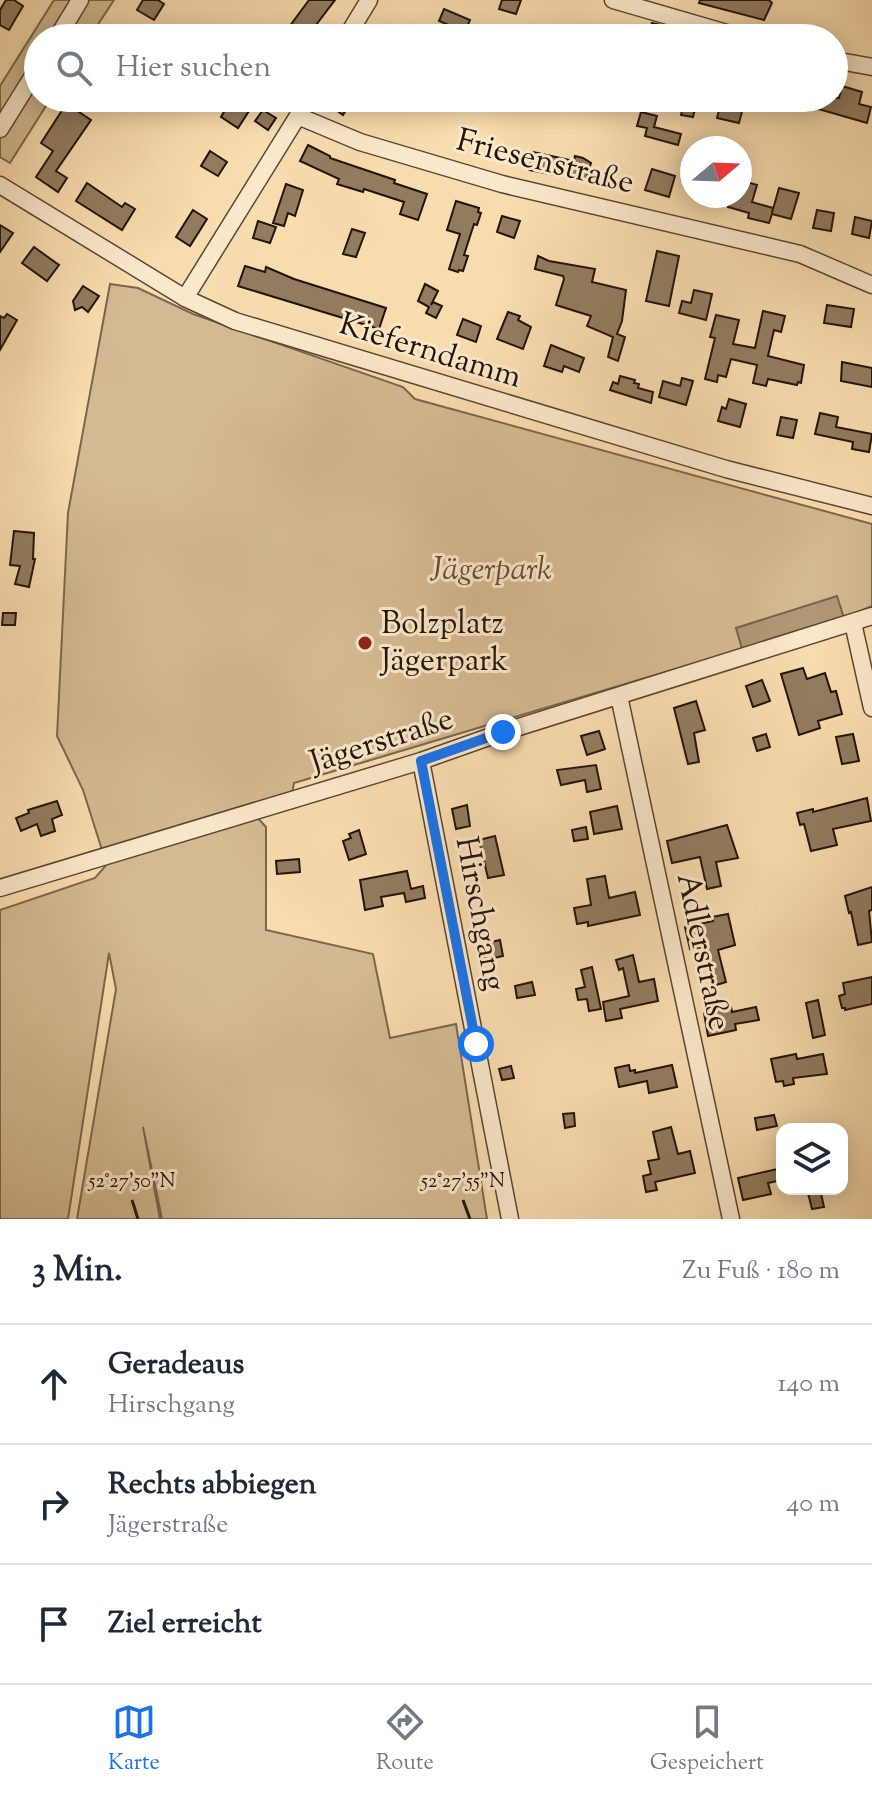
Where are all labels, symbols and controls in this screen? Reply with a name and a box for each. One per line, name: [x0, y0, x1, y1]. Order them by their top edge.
search box: [24, 24, 848, 112]
icon: search: [52, 46, 96, 90]
text: Hier suchen: [116, 47, 271, 90]
street label: Friesenstraße: [451, 119, 639, 207]
north arrow: [680, 136, 752, 208]
street label: Kieferndamm: [333, 302, 527, 402]
park label: Jägerpark: [429, 548, 552, 594]
place label: Bolzplatz Jägerpark: [379, 602, 508, 685]
marker: Bolzplatz Jägerpark: [356, 634, 374, 652]
street label: Jägerstraße: [303, 697, 459, 787]
route end: [485, 714, 521, 750]
street label: Hirschgang: [442, 833, 516, 995]
street label: Adlerstraße: [663, 869, 741, 1035]
route start: [458, 1026, 494, 1062]
map controls: [776, 1123, 848, 1195]
button: layers: [776, 1123, 848, 1195]
text: 52°27'50"N: [88, 1168, 175, 1197]
text: 52°27'55"N: [420, 1168, 505, 1197]
text: 3 Min.: [32, 1247, 123, 1296]
text: Zu Fuß · 180 m: [682, 1253, 840, 1290]
text: Geradeaus: [108, 1344, 244, 1387]
icon: ahead: [32, 1362, 76, 1406]
text: 140 m: [777, 1366, 840, 1403]
text: Hirschgang: [108, 1387, 235, 1424]
text: Rechts abbiegen: [108, 1464, 316, 1507]
icon: right: [32, 1482, 76, 1526]
text: 40 m: [786, 1486, 840, 1523]
text: Jägerstraße: [108, 1507, 228, 1544]
icon: arrive: [32, 1602, 76, 1646]
text: Ziel erreicht: [108, 1603, 262, 1646]
tab: Karte: [108, 1700, 160, 1780]
tab: Route: [376, 1700, 434, 1780]
tab: Gespeichert: [650, 1700, 764, 1780]

